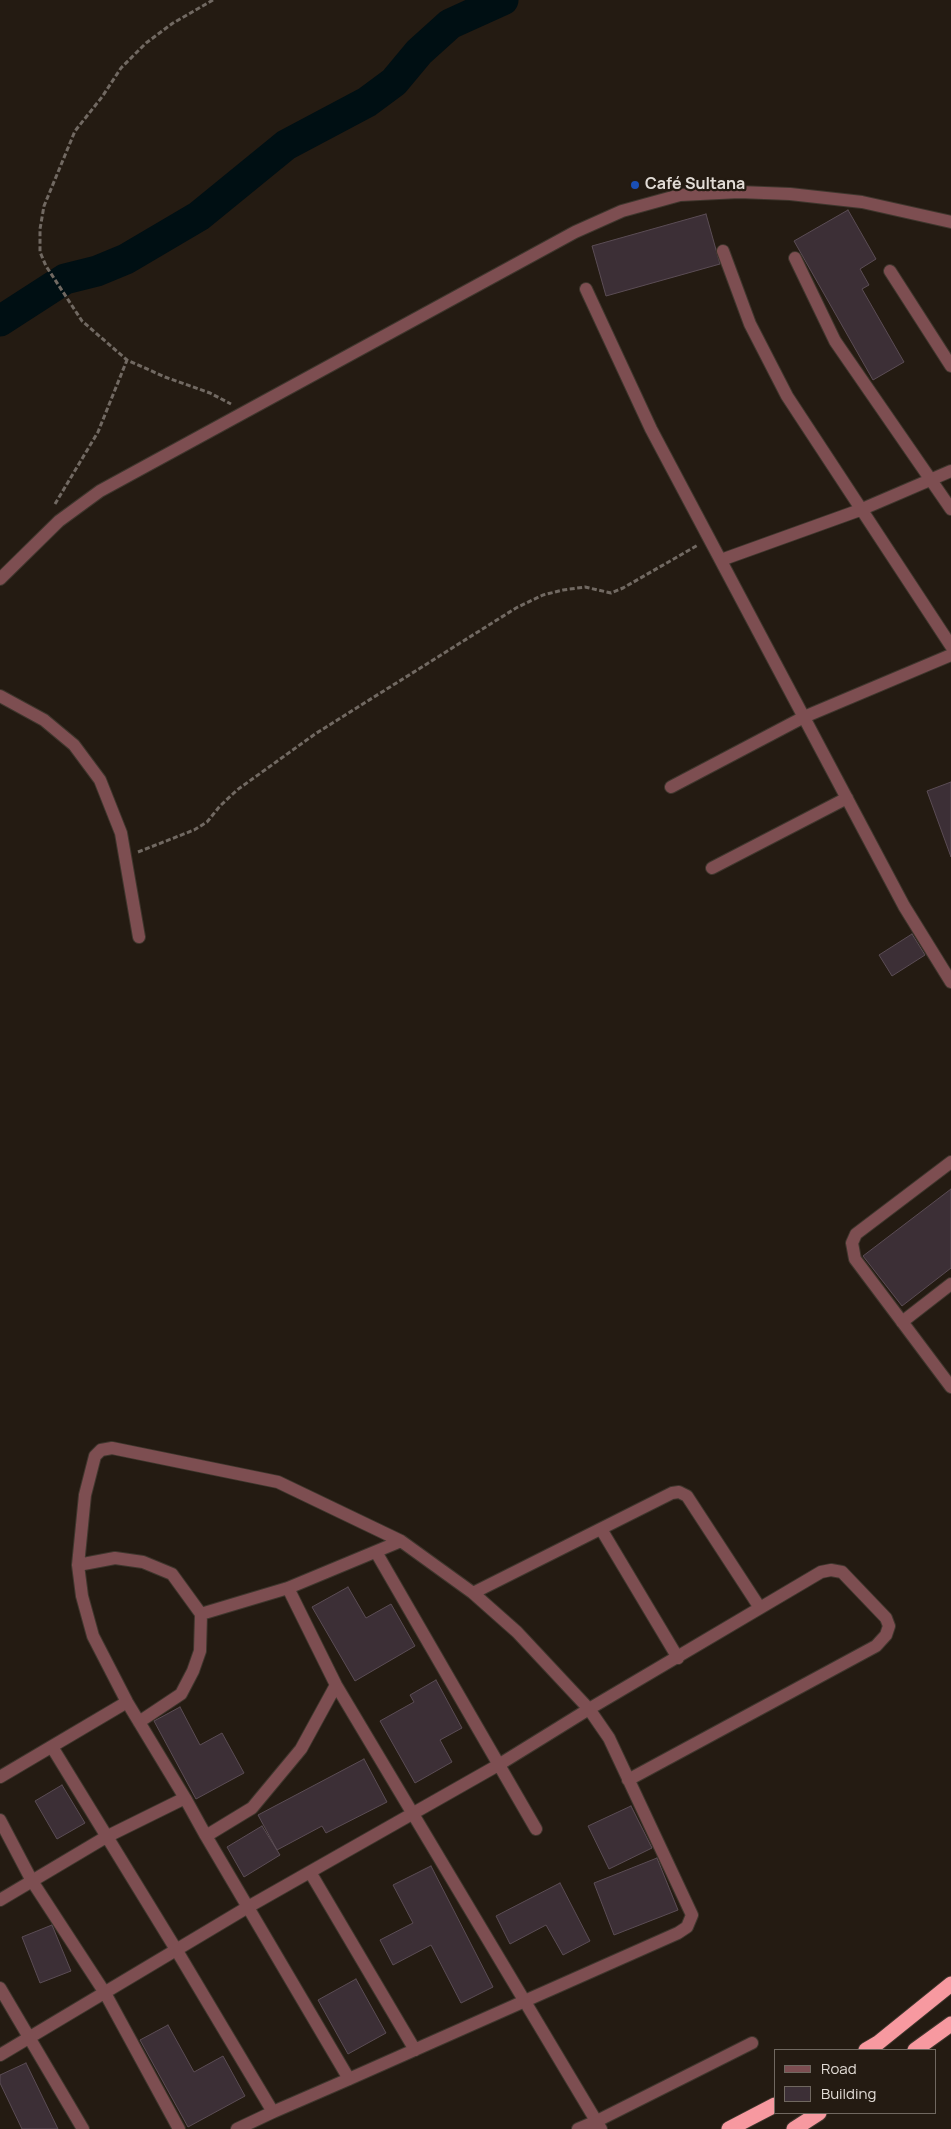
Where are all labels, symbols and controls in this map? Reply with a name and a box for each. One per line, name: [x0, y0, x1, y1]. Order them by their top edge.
place label: Café Sultana: [645, 175, 745, 195]
marker: Café Sultana: [629, 179, 641, 191]
legend: [774, 2049, 936, 2114]
text: Road: [821, 2058, 857, 2079]
text: Building: [821, 2083, 876, 2104]

